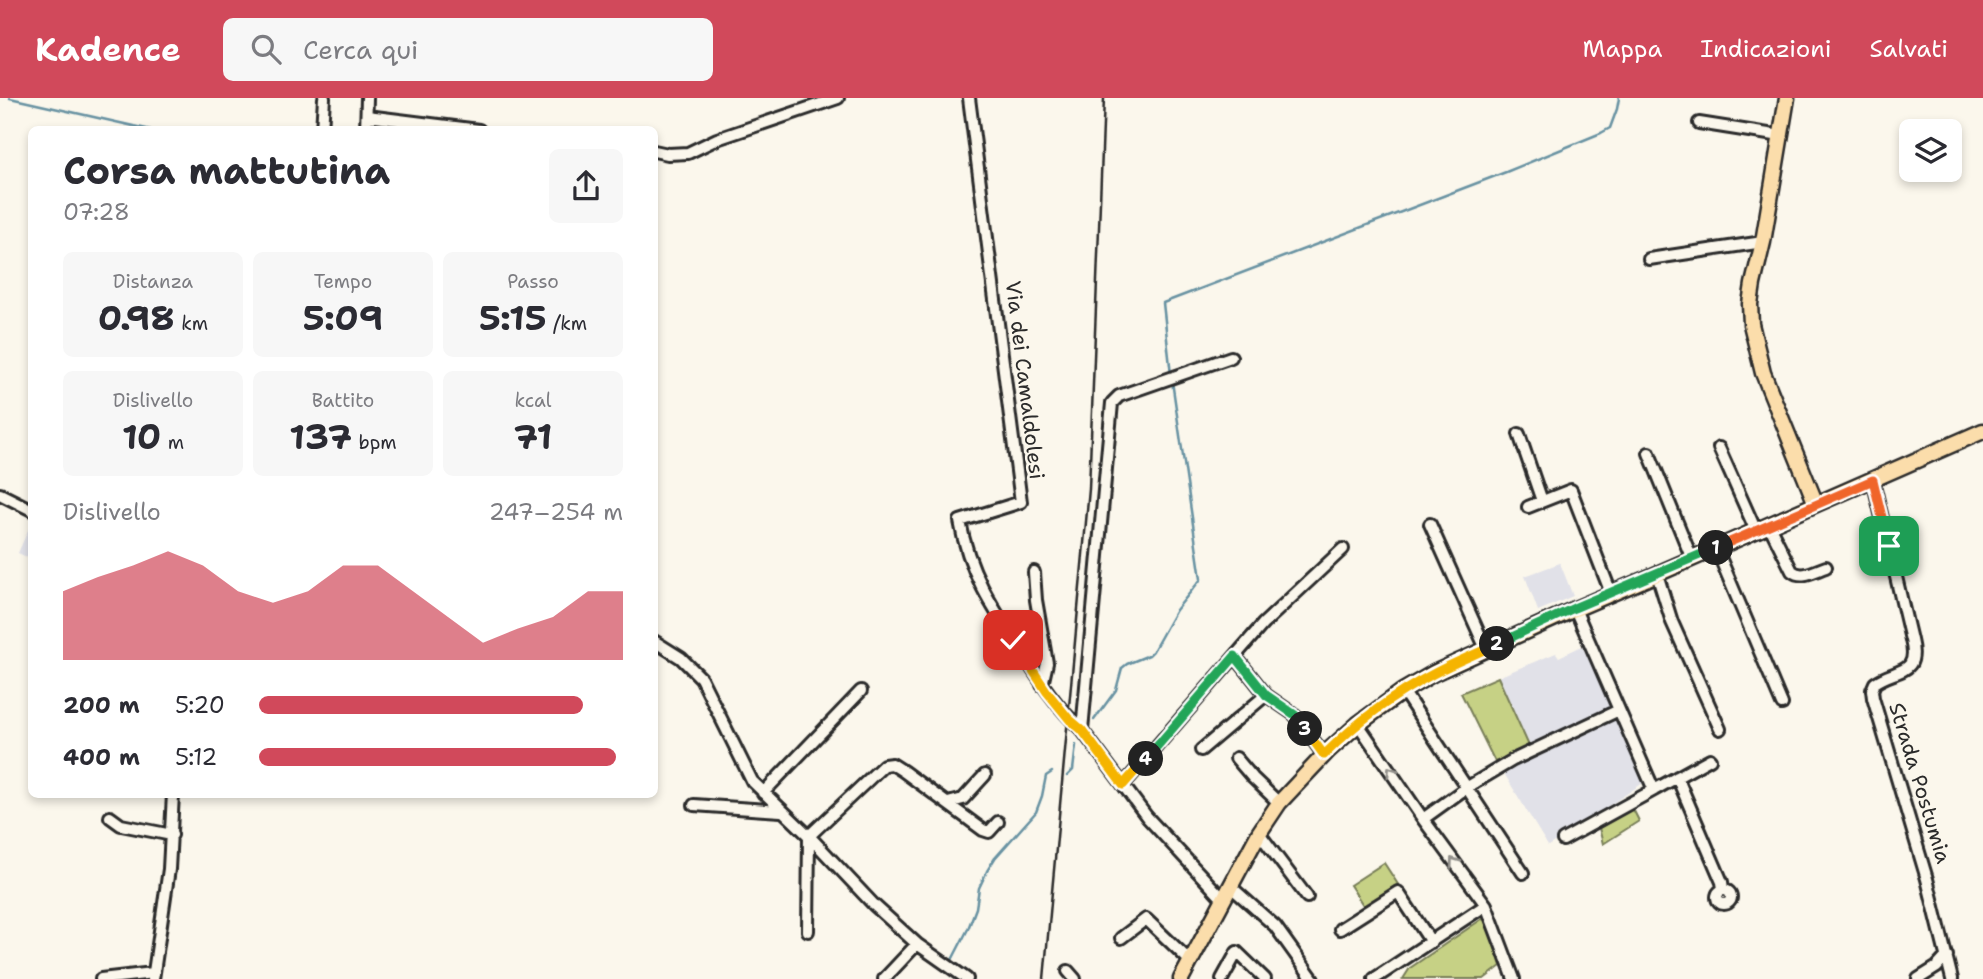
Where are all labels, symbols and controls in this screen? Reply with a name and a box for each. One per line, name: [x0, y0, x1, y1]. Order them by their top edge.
search box: [223, 18, 713, 81]
text: Kadence: [35, 27, 181, 72]
icon: search: [247, 30, 285, 68]
text: Cerca qui: [303, 32, 418, 67]
text: Mappa: [1582, 33, 1662, 65]
text: Indicazioni: [1700, 33, 1832, 65]
text: Salvati: [1870, 33, 1948, 65]
map controls: [1899, 119, 1962, 182]
button: layers: [1899, 119, 1962, 182]
text: Corsa mattutina: [63, 145, 390, 196]
button: share: [549, 149, 623, 223]
text: 07:28: [63, 197, 130, 227]
text: Distanza: [113, 269, 193, 294]
text: Tempo: [314, 269, 372, 294]
text: Passo: [507, 269, 559, 294]
street label: Via dei Camaldolesi: [999, 279, 1051, 481]
text: 0.98: [98, 294, 175, 341]
text: 5:09: [303, 294, 383, 341]
text: 5:15: [479, 294, 547, 341]
text: km: [175, 311, 208, 336]
text: /km: [547, 311, 587, 336]
text: Dislivello: [113, 388, 193, 413]
text: Battito: [312, 388, 374, 413]
text: kcal: [515, 388, 551, 413]
text: 10: [122, 413, 161, 460]
text: 137: [289, 413, 352, 460]
text: 71: [514, 413, 552, 460]
text: m: [161, 430, 184, 455]
text: bpm: [352, 430, 397, 455]
text: Dislivello: [63, 497, 161, 527]
text: 247–254 m: [489, 497, 623, 527]
pin: [1859, 516, 1919, 576]
icon: arrive: [1870, 527, 1908, 565]
pin: 1: [1698, 531, 1734, 566]
text: 1: [1711, 535, 1720, 560]
pin: [983, 610, 1043, 670]
icon: check: [994, 621, 1032, 659]
pin: 2: [1480, 626, 1514, 662]
text: 2: [1490, 631, 1503, 656]
text: 200 m: [63, 690, 140, 720]
text: 5:20: [175, 690, 225, 720]
street label: Strada Postumia: [1882, 699, 1958, 867]
pin: 3: [1288, 712, 1322, 746]
text: 3: [1298, 716, 1311, 741]
text: 400 m: [63, 742, 140, 772]
text: 5:12: [175, 742, 217, 772]
pin: 4: [1128, 742, 1164, 776]
text: 4: [1139, 746, 1152, 771]
one-way arrow: [1387, 766, 1399, 779]
one-way arrow: [1450, 857, 1462, 870]

